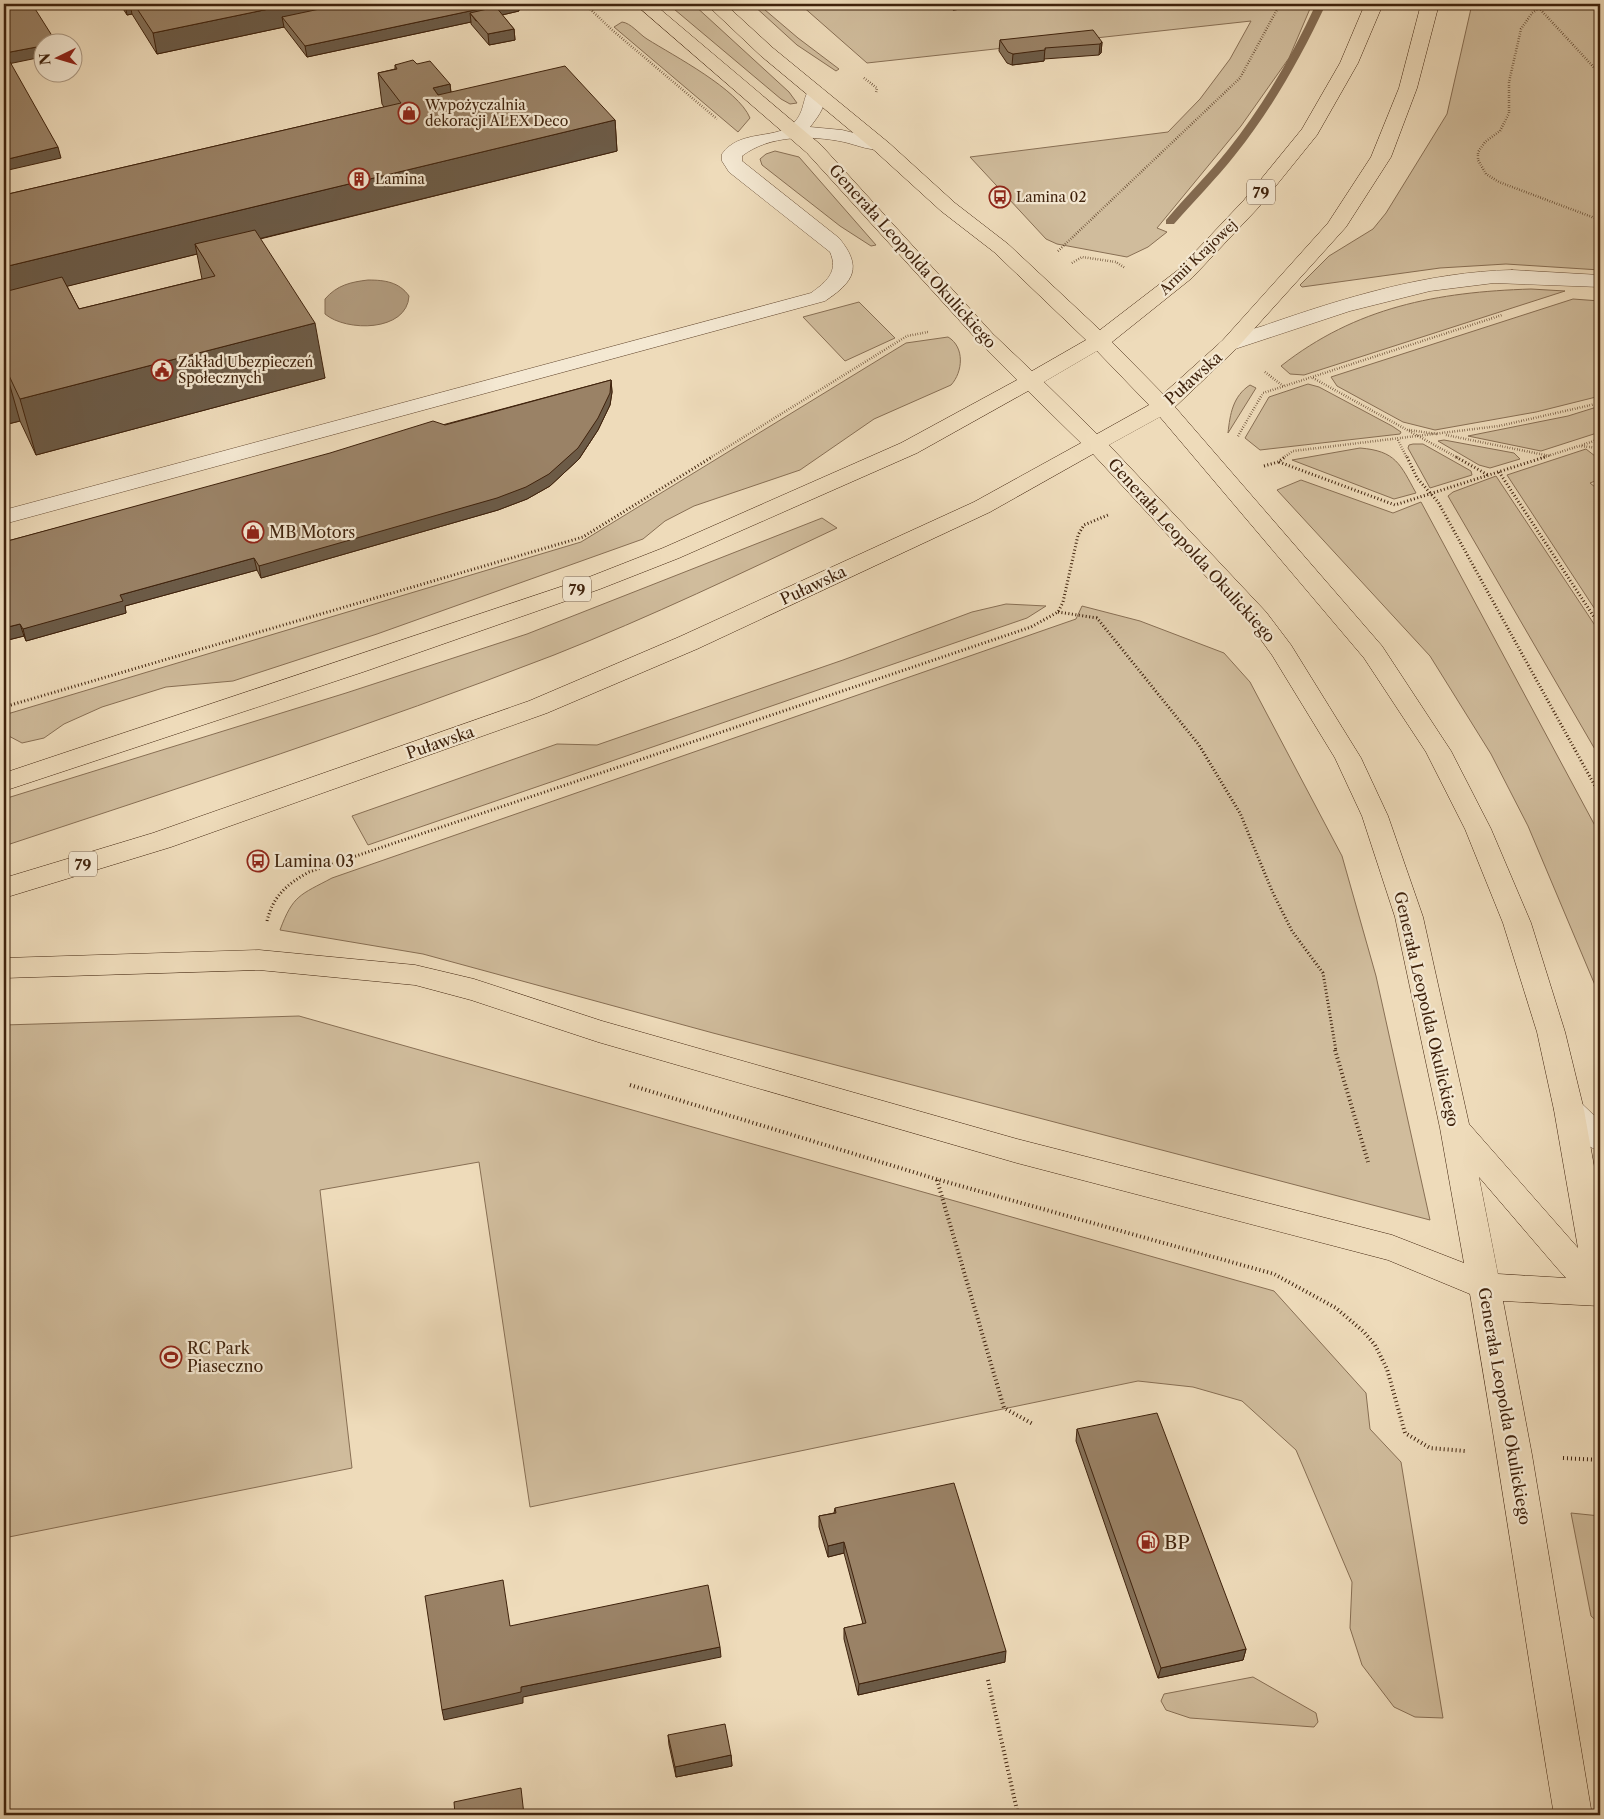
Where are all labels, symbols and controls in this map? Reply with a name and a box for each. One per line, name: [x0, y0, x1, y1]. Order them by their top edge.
north arrow: [32, 32, 82, 82]
text: N: [36, 52, 55, 66]
place label: Wypożyczalnia dekoracji ALEX Deco: [424, 96, 568, 130]
shop icon: Wypożyczalnia dekoracji ALEX Deco: [397, 101, 421, 125]
street label: Generała Leopolda Okulickiego: [825, 160, 1001, 352]
building icon: Lamina: [347, 167, 371, 191]
place label: Lamina: [375, 170, 426, 188]
road number: 79: [1247, 180, 1275, 204]
bus stop icon: Lamina 02: [988, 185, 1012, 209]
place label: Lamina 02: [1016, 188, 1087, 206]
street label: Armii Krajowej: [1155, 215, 1241, 299]
street label: Puławska: [1160, 347, 1226, 409]
place label: Zakład Ubezpieczeń Społecznych: [178, 353, 314, 387]
public building icon: Zakład Ubezpieczeń Społecznych: [150, 358, 174, 382]
street label: Generała Leopolda Okulickiego: [1104, 454, 1280, 646]
shop icon: MB Motors: [241, 520, 265, 544]
place label: MB Motors: [269, 522, 355, 542]
street label: Puławska: [777, 561, 850, 609]
road number: 79: [563, 576, 591, 602]
street label: Puławska: [403, 721, 477, 763]
bus stop icon: Lamina 03: [246, 849, 270, 873]
place label: Lamina 03: [274, 851, 354, 871]
road number: 79: [69, 852, 97, 876]
street label: Generała Leopolda Okulickiego: [1390, 889, 1464, 1129]
street label: Generała Leopolda Okulickiego: [1474, 1286, 1536, 1526]
place label: RC Park Piaseczno: [187, 1338, 263, 1376]
sports icon: RC Park Piaseczno: [159, 1345, 183, 1369]
fuel station icon: BP: [1136, 1530, 1160, 1554]
place label: BP: [1164, 1531, 1190, 1554]

